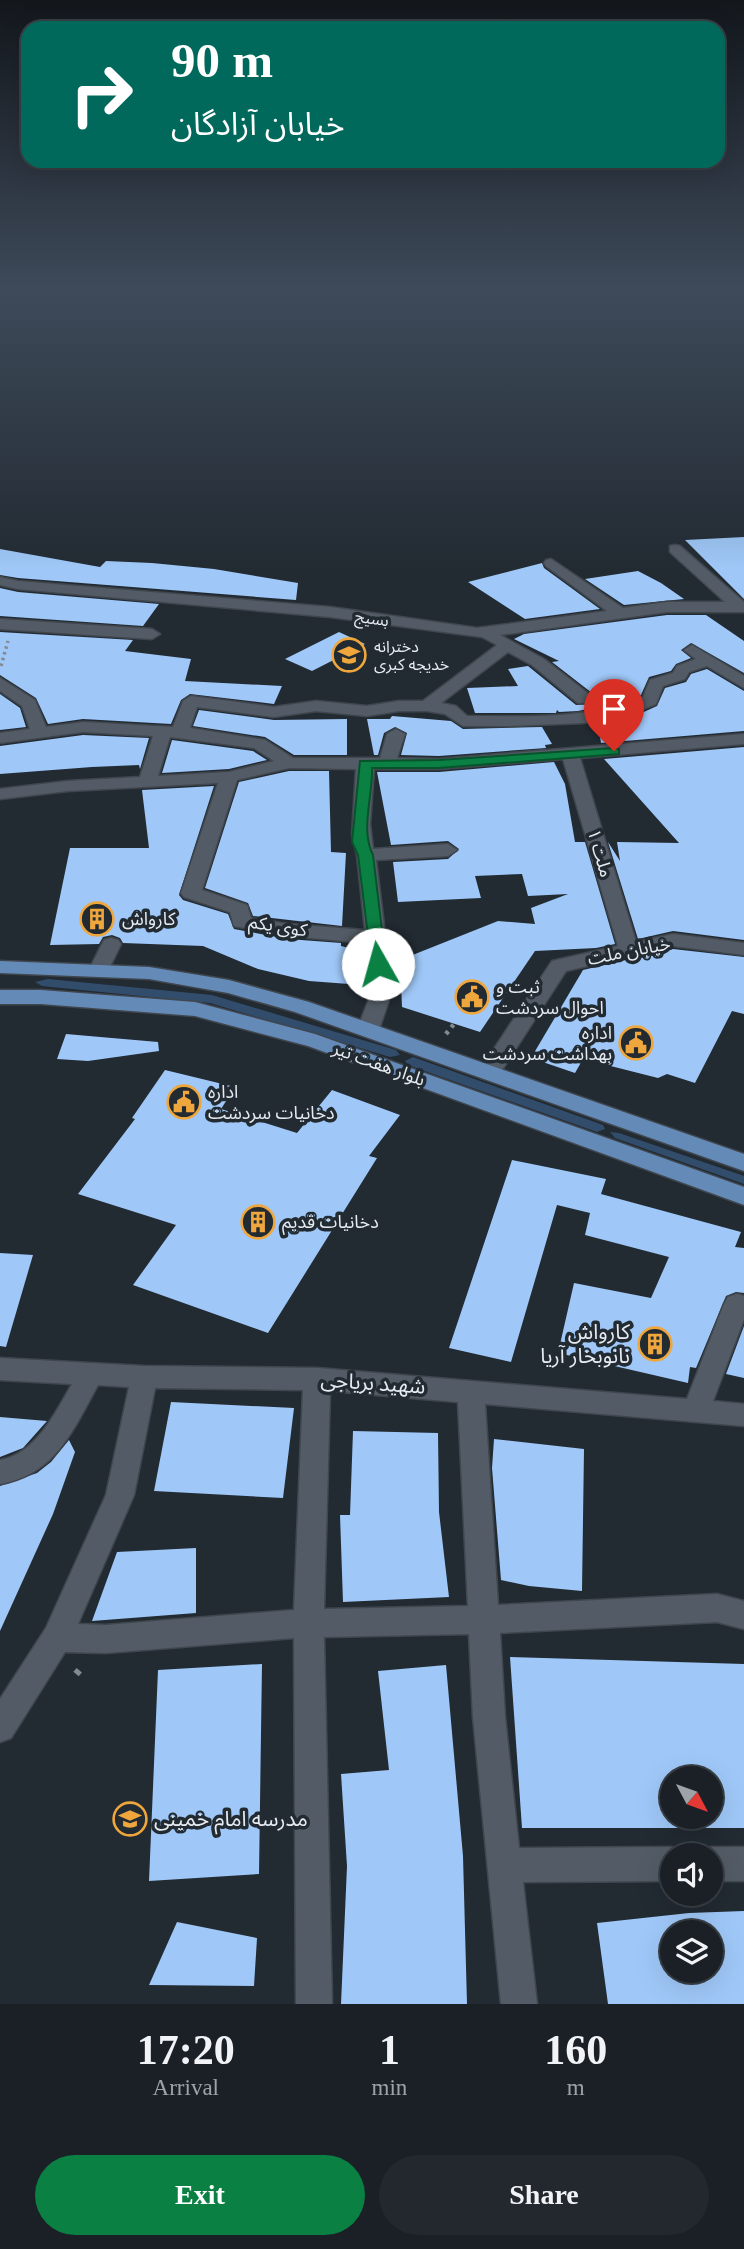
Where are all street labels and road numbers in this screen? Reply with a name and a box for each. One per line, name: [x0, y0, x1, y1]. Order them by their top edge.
street label: بسیج: [353, 608, 390, 633]
street label: ملت ۱: [584, 827, 616, 879]
street label: کوی یکم: [247, 912, 309, 944]
street label: خیابان ملت: [586, 933, 672, 970]
street label: بلوار هفت تیر: [329, 1038, 428, 1091]
street label: شهید بریاجی: [320, 1367, 426, 1399]

